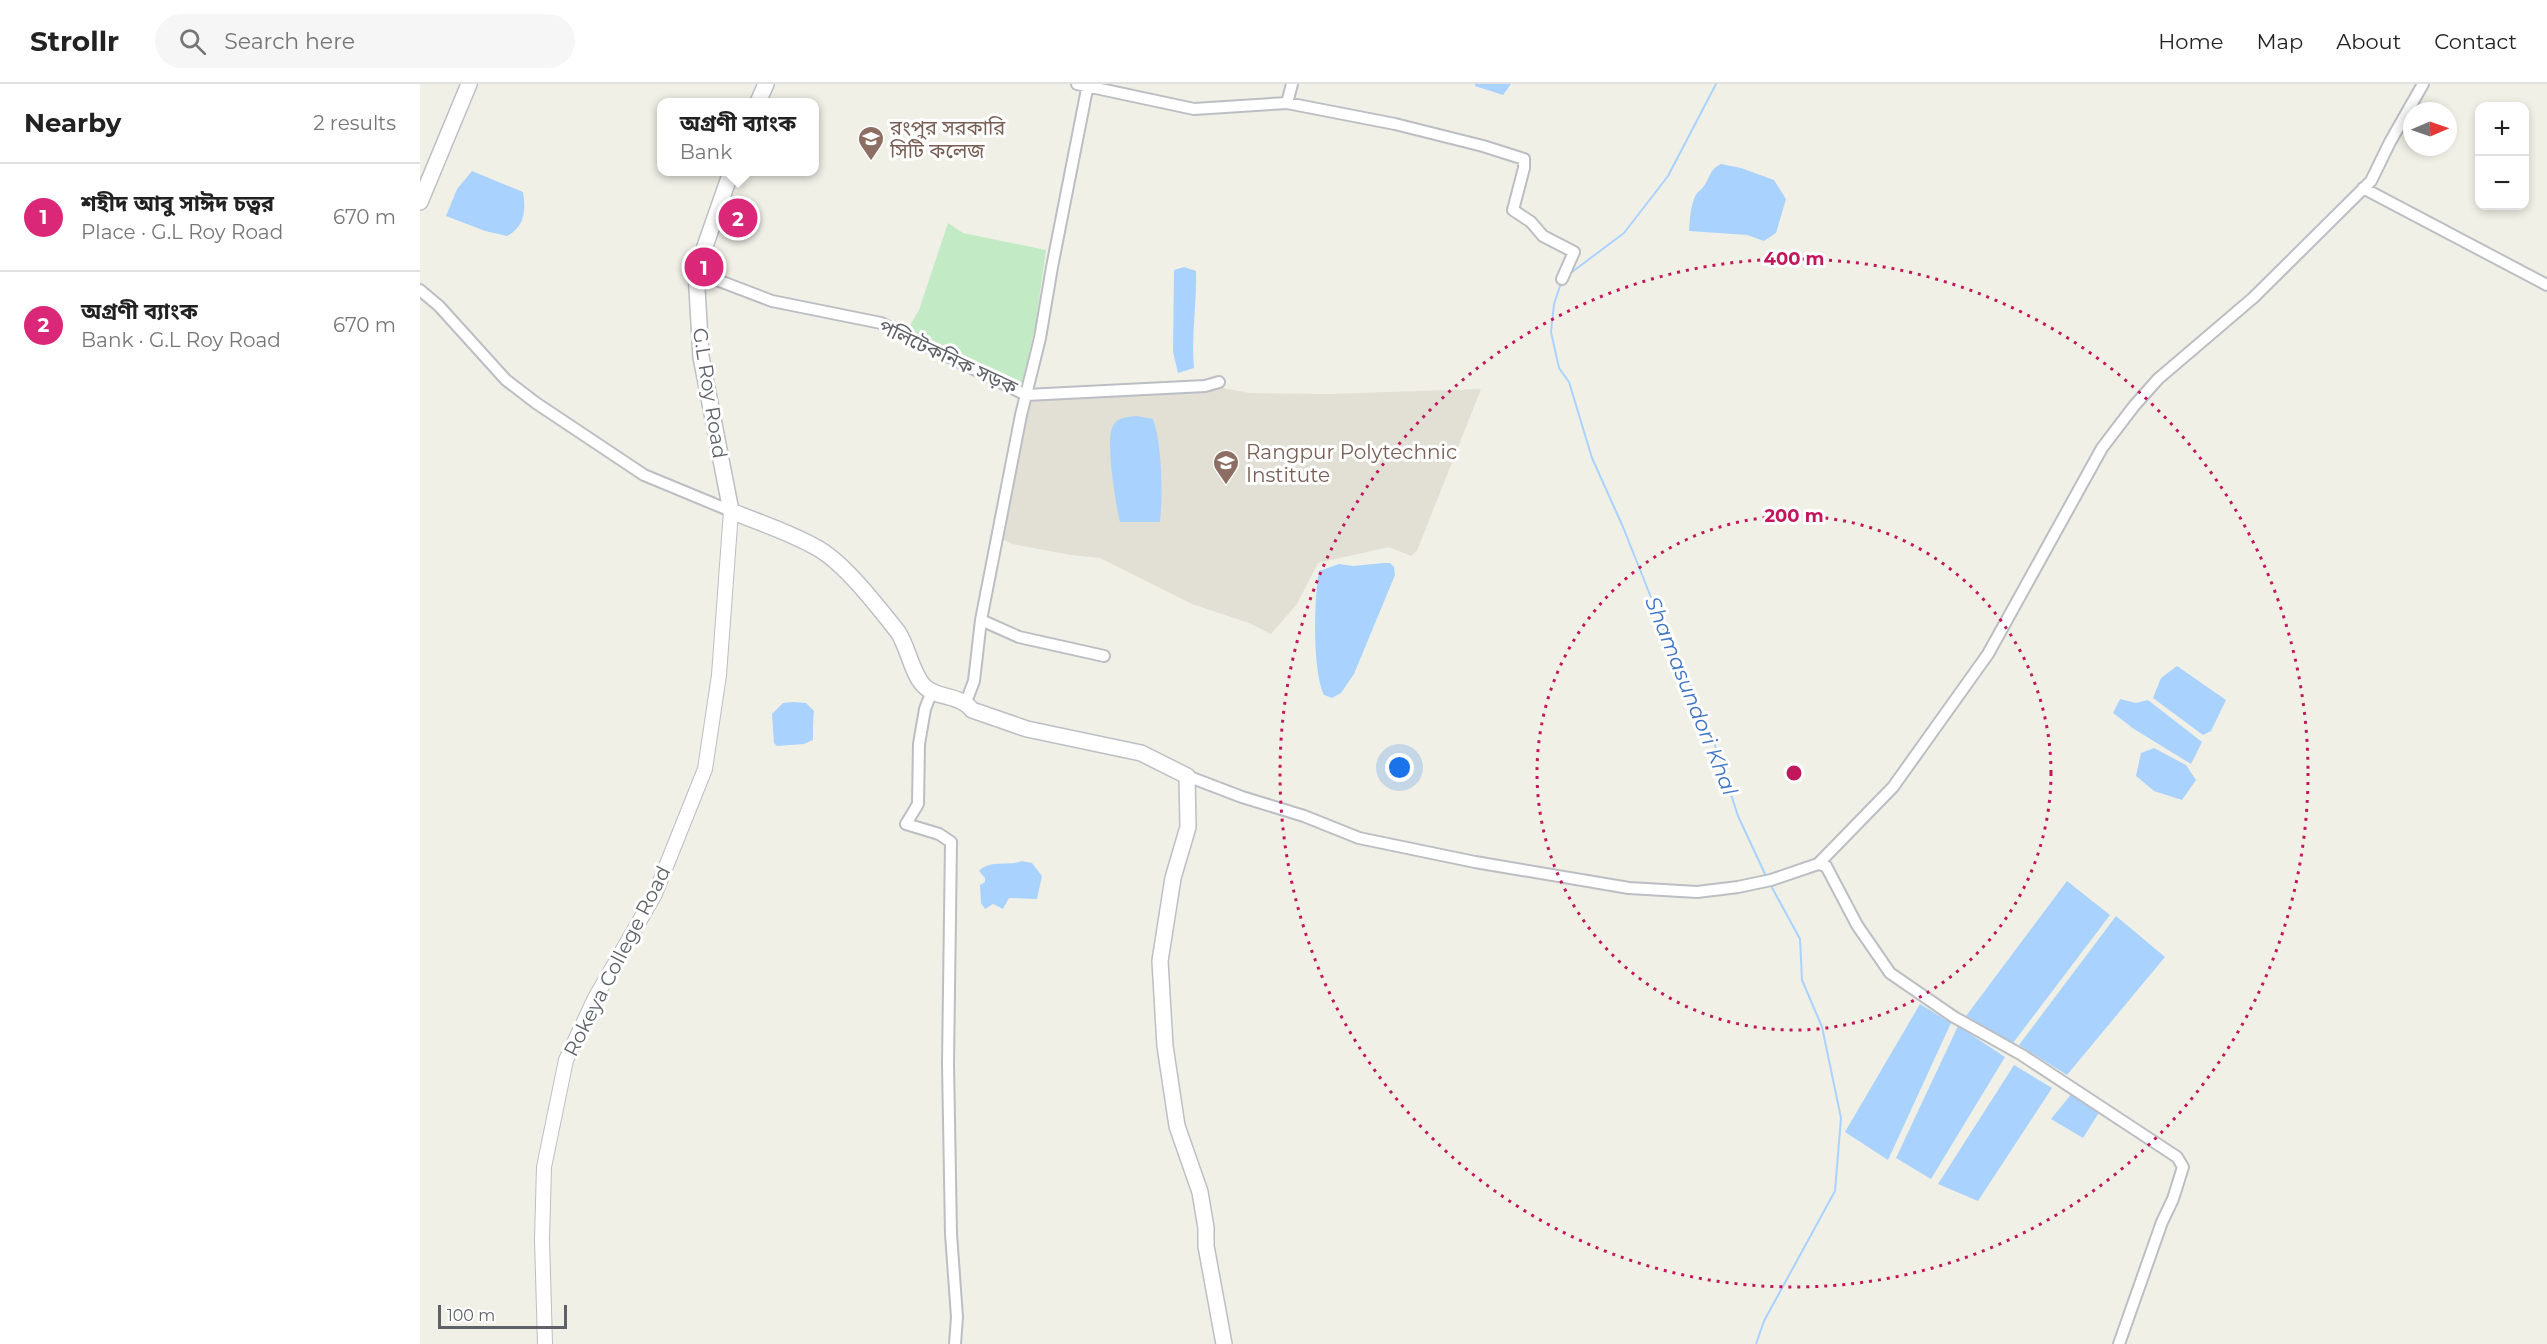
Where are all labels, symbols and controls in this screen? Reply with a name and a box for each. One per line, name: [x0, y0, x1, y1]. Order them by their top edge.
search box: [155, 14, 575, 68]
text: Strollr: [30, 24, 119, 58]
icon: search: [176, 25, 209, 58]
text: Search here: [224, 28, 355, 55]
text: Home: [2158, 29, 2223, 54]
text: Map: [2256, 29, 2303, 54]
text: About: [2336, 29, 2401, 54]
text: Contact: [2434, 29, 2517, 54]
popup: [657, 98, 819, 176]
north arrow: [2403, 102, 2457, 156]
map controls: [2475, 102, 2529, 210]
button: +: [2475, 102, 2529, 156]
text: Nearby: [24, 107, 121, 139]
text: অগ্রণী ব্যাংক: [680, 110, 796, 137]
text: 2 results: [313, 111, 396, 135]
place label: রংপুর সরকারি সিটি কলেজ: [889, 116, 1006, 163]
school or university icon: রংপুর সরকারি সিটি কলেজ: [856, 124, 886, 162]
text: Bank: [680, 140, 732, 164]
button: −: [2475, 156, 2529, 210]
text: শহীদ আবু সাঈদ চত্বর: [81, 190, 274, 217]
pin: 2: [718, 196, 758, 240]
text: 1: [40, 205, 47, 229]
text: 670 m: [333, 205, 396, 229]
text: Place · G.L Roy Road: [81, 220, 283, 244]
pin: 1: [684, 244, 724, 290]
text: 400 m: [1764, 248, 1824, 270]
text: অগ্রণী ব্যাংক: [81, 298, 198, 325]
text: 2: [38, 313, 49, 337]
text: 670 m: [333, 313, 396, 337]
street label: পলিটেকনিক সড়ক: [875, 314, 1022, 400]
street label: G.L Roy Road: [688, 326, 732, 460]
text: Bank · G.L Roy Road: [81, 328, 281, 352]
place label: Rangpur Polytechnic Institute: [1246, 440, 1457, 487]
school or university icon: Rangpur Polytechnic Institute: [1211, 448, 1241, 486]
text: 200 m: [1764, 505, 1824, 527]
water label: Shamasundori Khal: [1640, 593, 1743, 799]
your location: [1385, 753, 1414, 782]
centre of rings: [1784, 763, 1804, 783]
street label: Rokeya College Road: [559, 862, 675, 1060]
scale bar: [438, 1302, 567, 1330]
text: 100 m: [447, 1306, 495, 1325]

